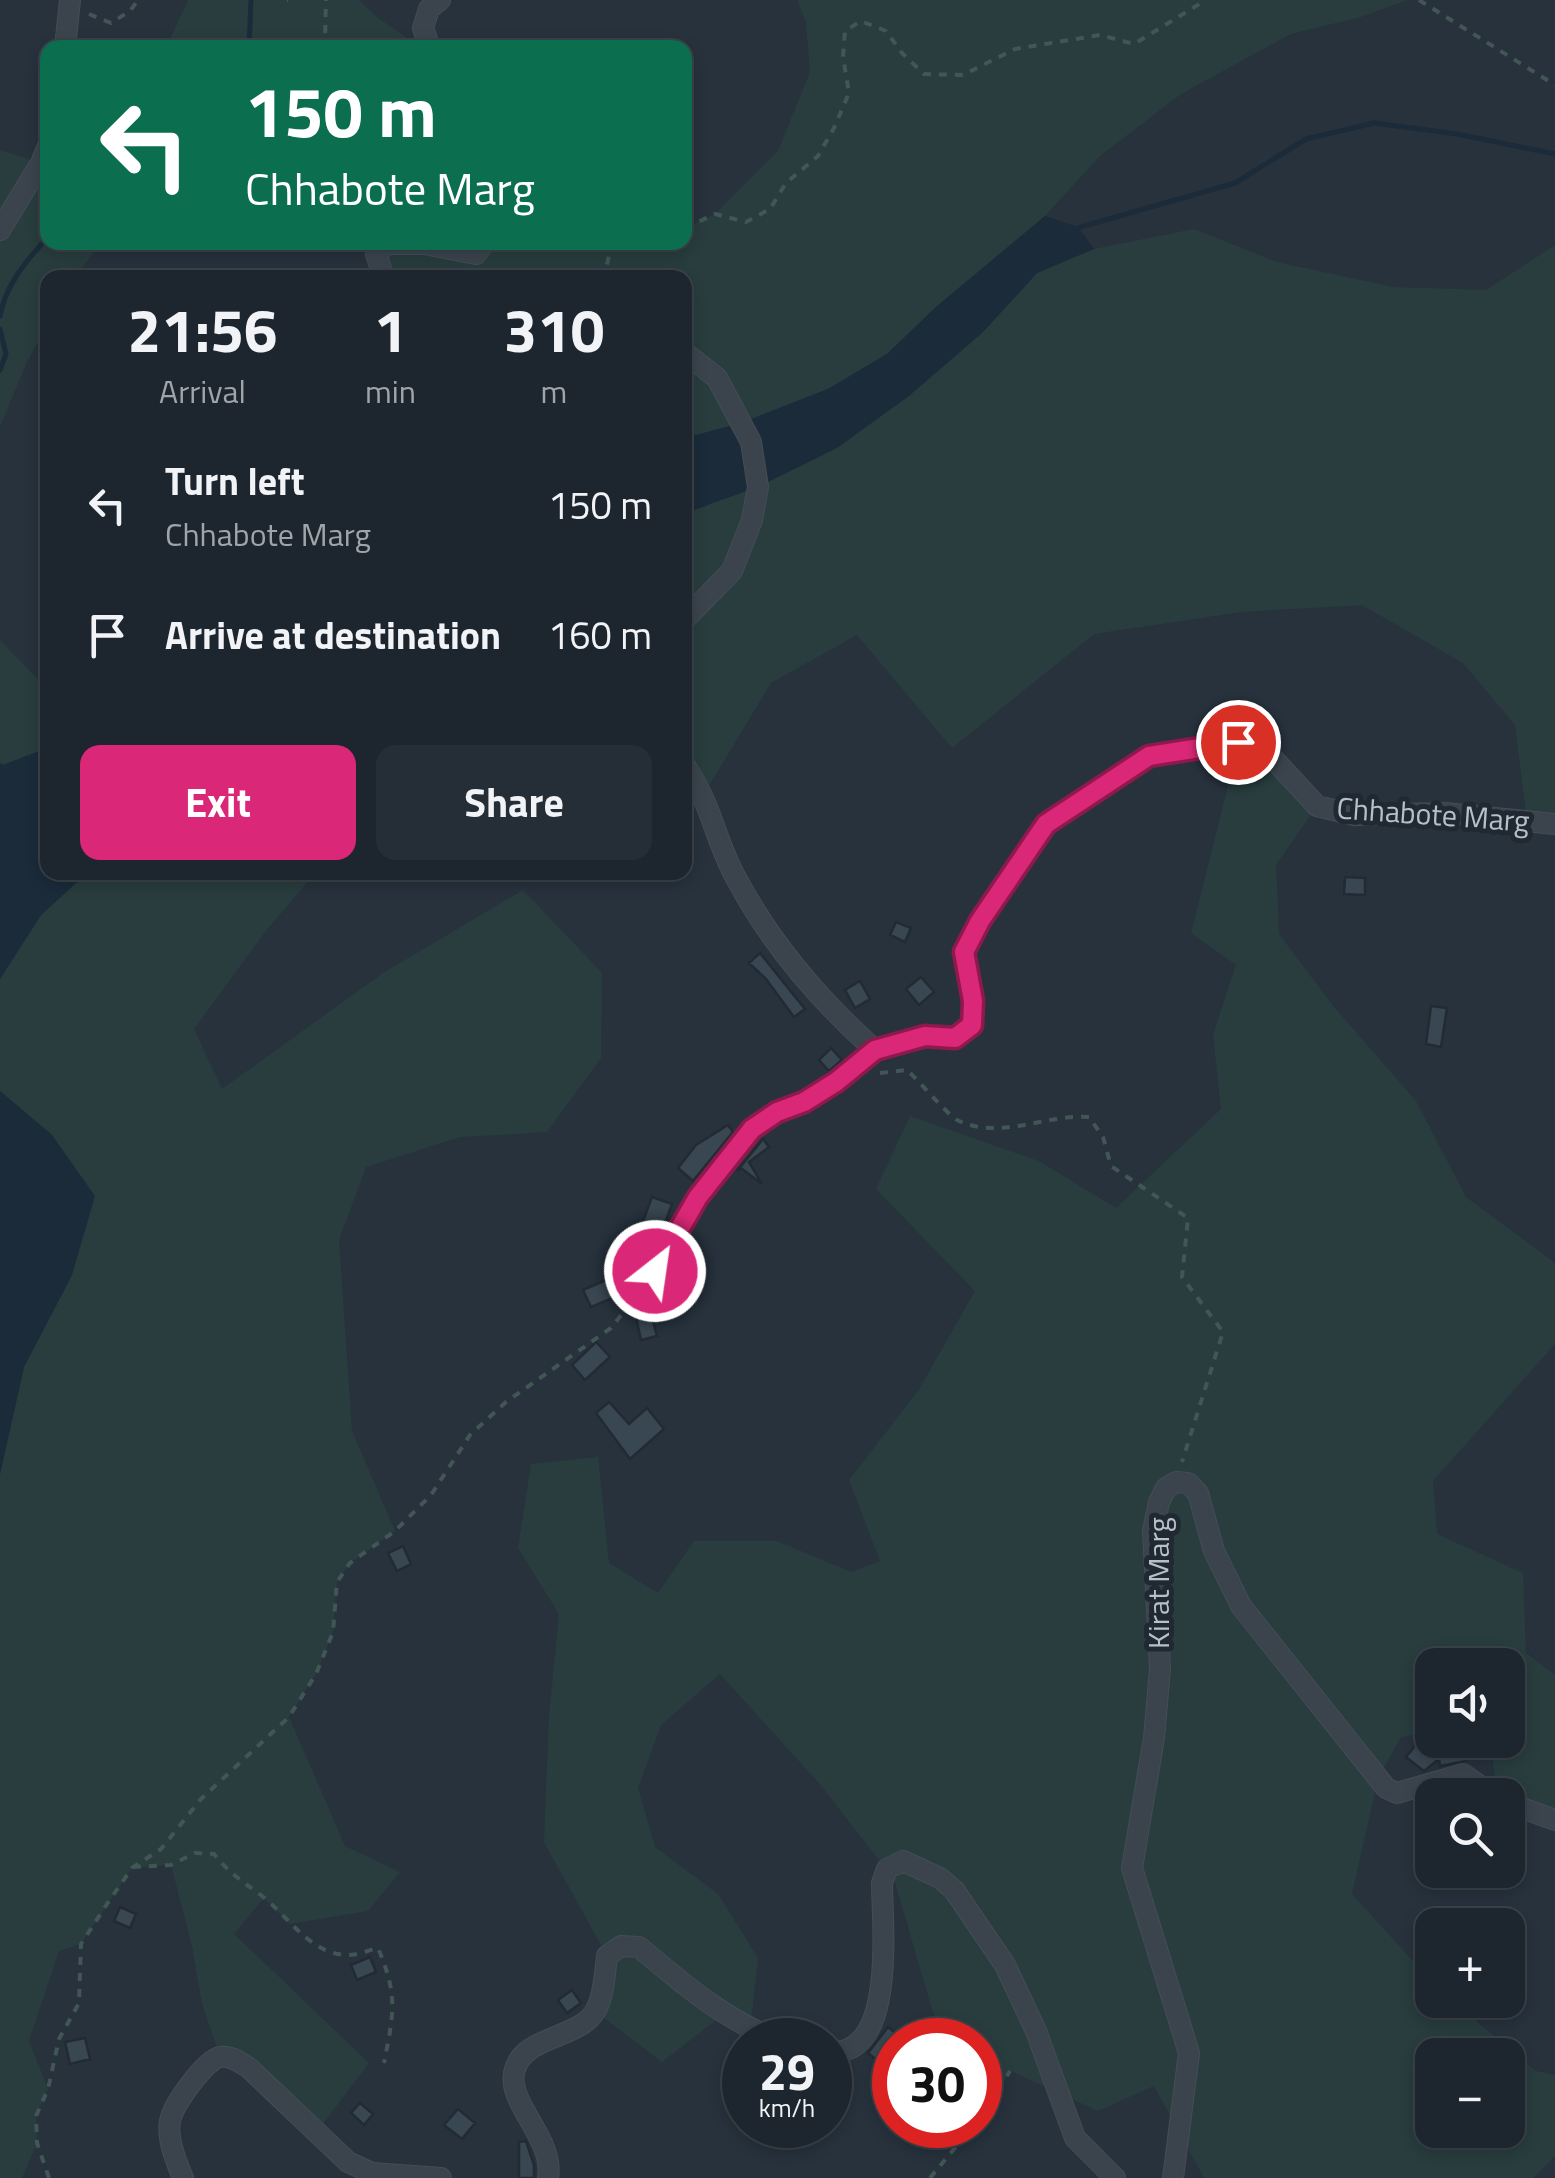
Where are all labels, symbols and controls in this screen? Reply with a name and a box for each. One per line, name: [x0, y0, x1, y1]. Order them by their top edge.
text: 150 m: [245, 58, 437, 164]
icon: left: [80, 80, 210, 210]
text: Chhabote Marg: [245, 154, 535, 222]
text: 21:56: [128, 284, 277, 375]
text: 1: [374, 284, 407, 375]
text: 310: [504, 284, 604, 375]
text: Arrival: [159, 367, 246, 415]
text: min: [365, 367, 416, 415]
text: m: [541, 367, 567, 415]
text: Turn left: [165, 452, 305, 510]
text: 150 m: [548, 476, 652, 534]
icon: left: [80, 478, 135, 533]
text: Chhabote Marg: [165, 510, 371, 558]
text: Arrive at destination: [165, 606, 501, 664]
text: 160 m: [548, 606, 652, 664]
icon: arrive: [80, 608, 135, 663]
pin: [1196, 700, 1281, 785]
icon: arrive: [1211, 715, 1266, 770]
button: Exit: [80, 745, 356, 860]
button: Share: [376, 745, 652, 860]
street label: Chhabote Marg: [1335, 784, 1531, 844]
position arrow: [603, 1219, 707, 1323]
street label: Kirat Marg: [1135, 1517, 1181, 1649]
map controls: [1415, 1648, 1525, 2148]
button: sound: [1415, 1648, 1525, 1758]
button: search: [1415, 1778, 1525, 1888]
button: +: [1415, 1908, 1525, 2018]
speed limit sign: 30: [872, 2018, 1002, 2148]
text: 29: [759, 2033, 815, 2109]
button: −: [1415, 2038, 1525, 2148]
text: km/h: [759, 2089, 815, 2127]

